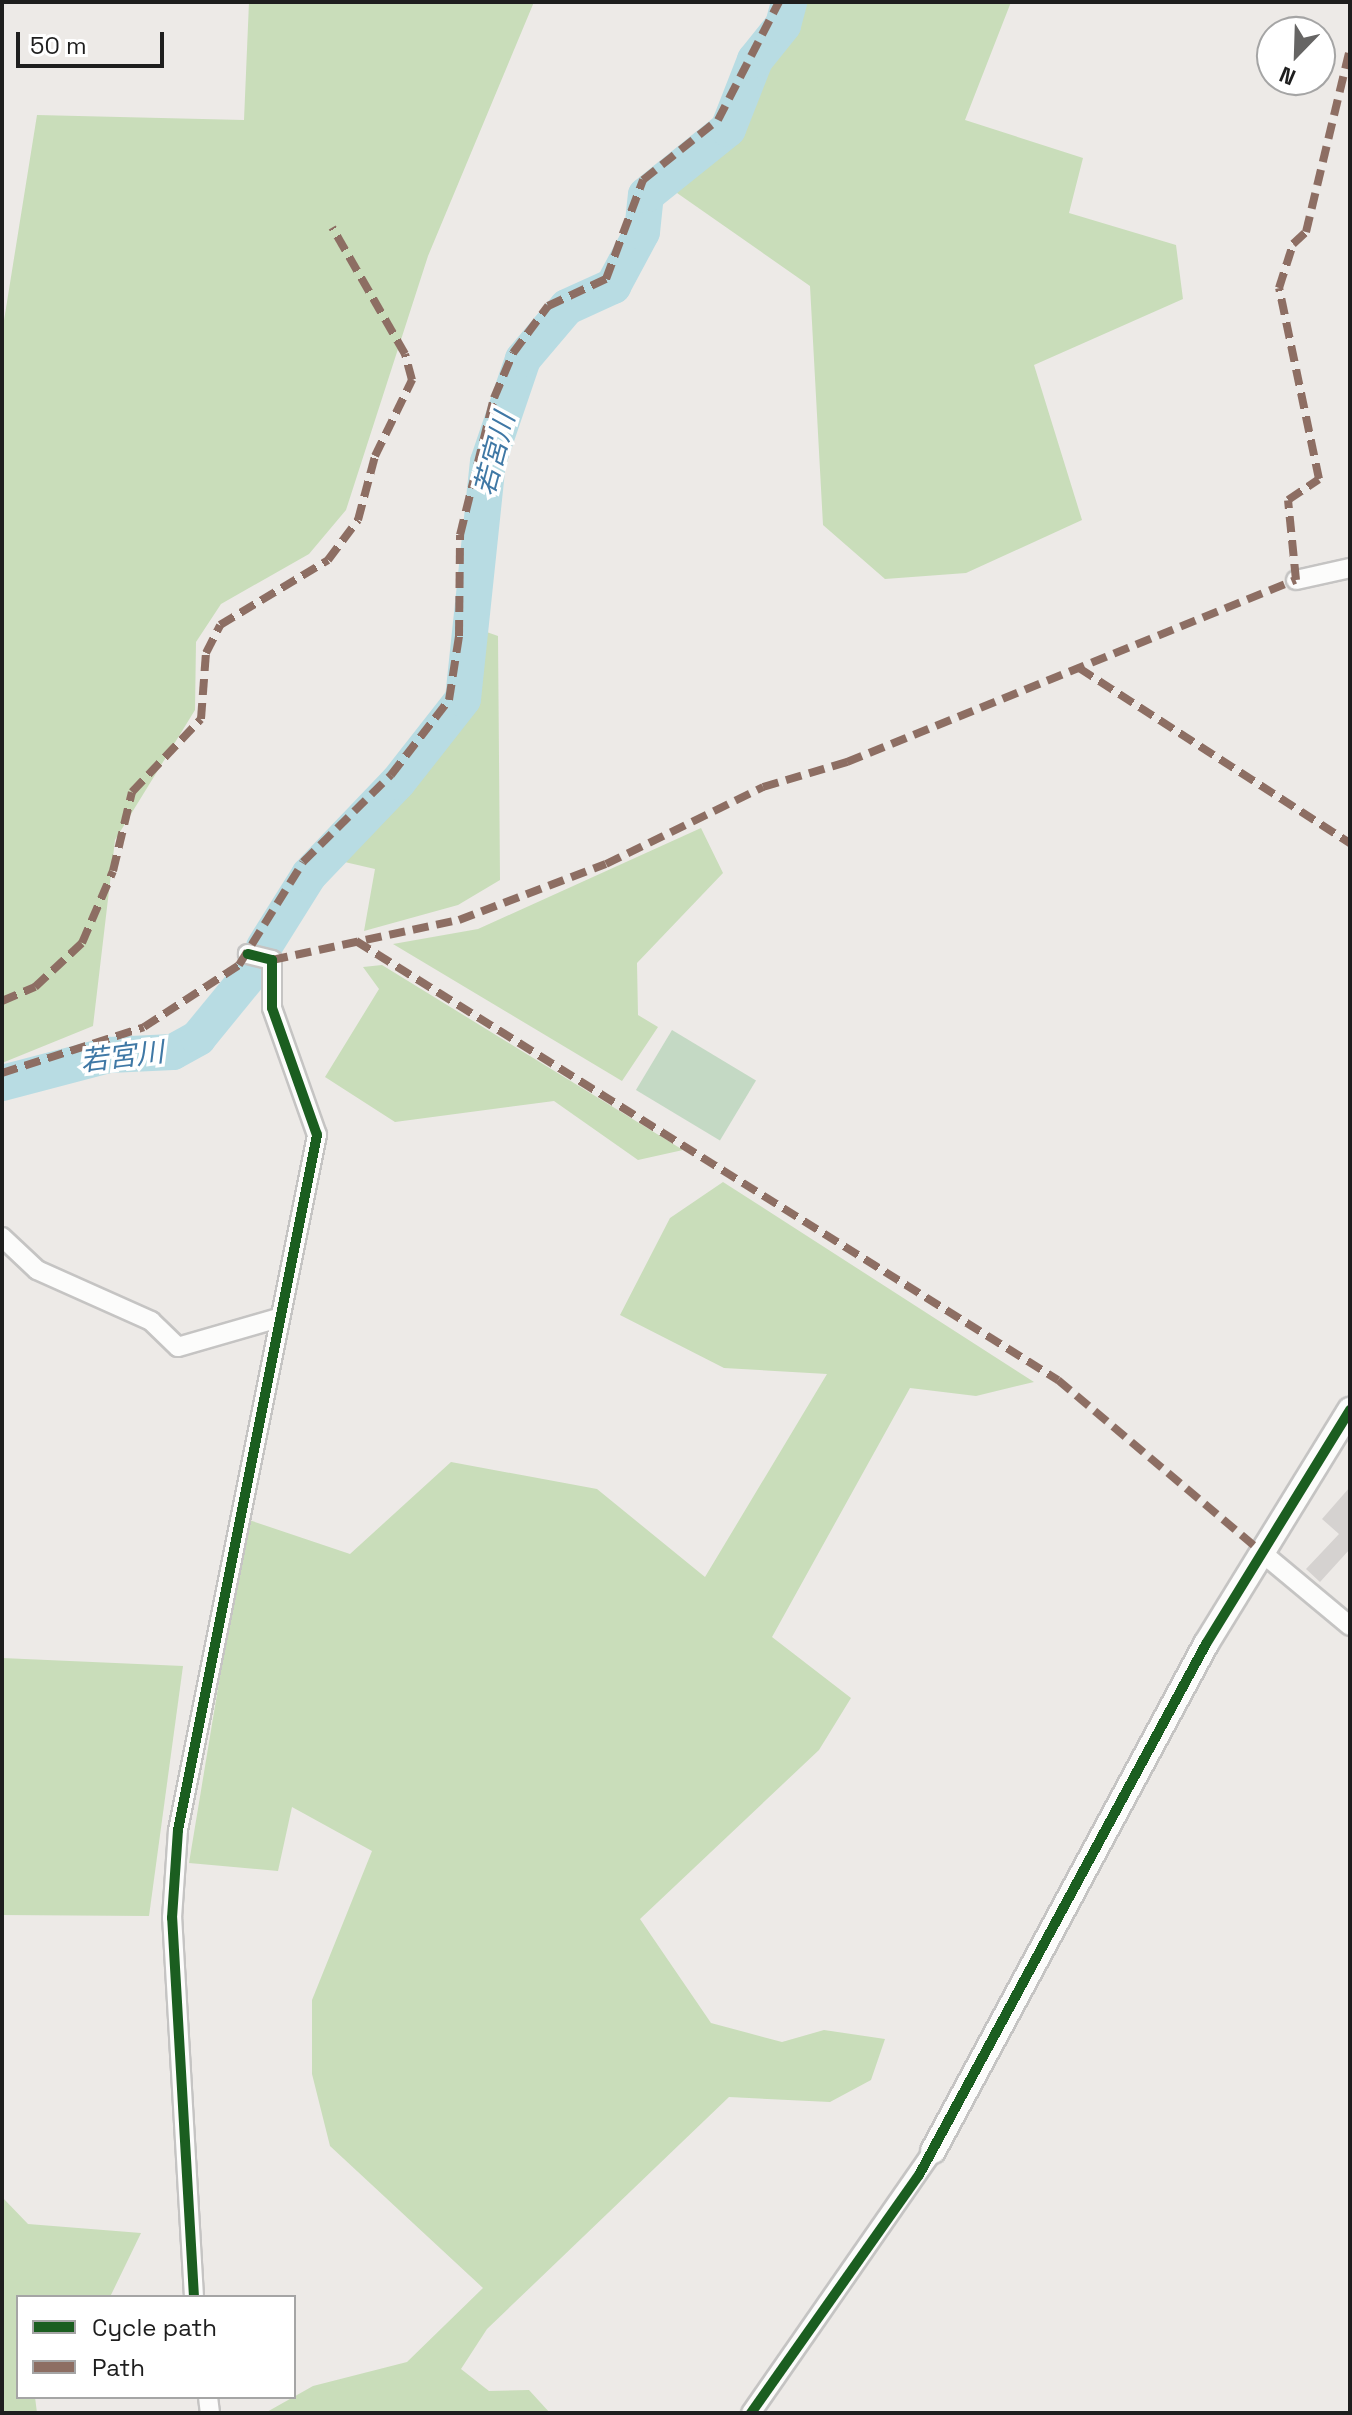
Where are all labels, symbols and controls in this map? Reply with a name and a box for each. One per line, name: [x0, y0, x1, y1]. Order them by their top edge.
scale bar: [20, 16, 168, 66]
north arrow: [1256, 16, 1336, 96]
text: 50 m: [30, 30, 87, 61]
text: N: [1275, 60, 1300, 92]
water label: 若宮川: [467, 409, 521, 499]
water label: 若宮川: [78, 1034, 166, 1078]
legend: [16, 2295, 296, 2399]
text: Cycle path: [92, 2312, 217, 2343]
text: Path: [92, 2352, 145, 2383]

